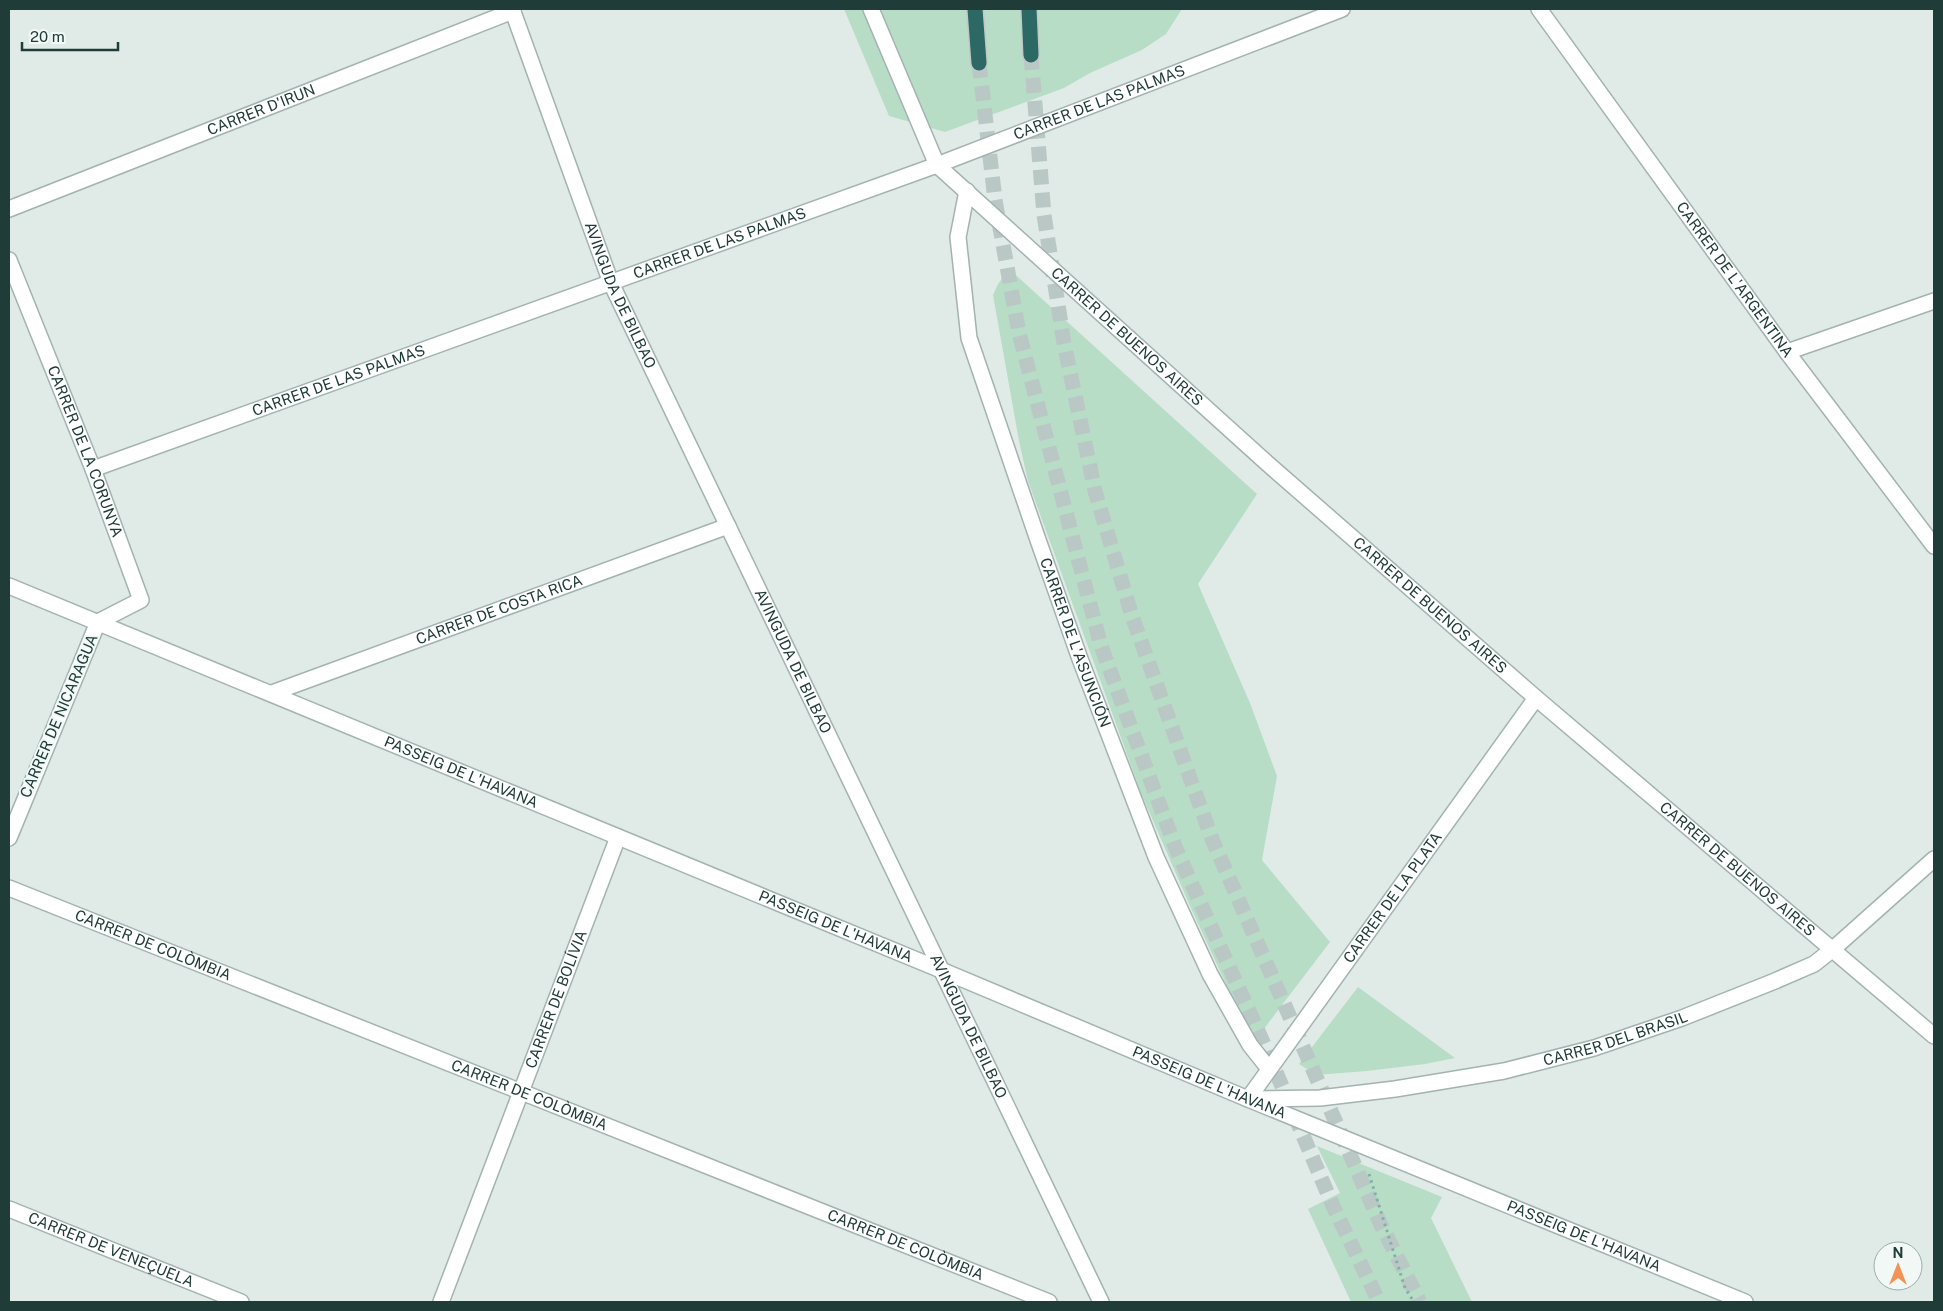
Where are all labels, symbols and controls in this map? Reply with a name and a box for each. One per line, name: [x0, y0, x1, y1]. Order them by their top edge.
scale bar: [22, 20, 119, 52]
text: 20 m: [30, 28, 65, 45]
street label: CARRER DE LAS PALMAS: [1011, 61, 1187, 143]
street label: CARRER D'IRUN: [205, 81, 317, 138]
street label: CARRER DE L'ARGENTINA: [1673, 198, 1797, 361]
street label: CARRER DE LAS PALMAS: [631, 204, 808, 282]
street label: AVINGUDA DE BILBAO: [582, 219, 660, 371]
street label: CARRER DE BUENOS AIRES: [1048, 264, 1207, 409]
street label: CARRER DE LAS PALMAS: [250, 341, 427, 419]
street label: CARRER DE LA CORUNYA: [44, 363, 126, 540]
street label: CARRER DE BUENOS AIRES: [1350, 533, 1510, 677]
street label: CARRER DE L'ASUNCIÓN: [1037, 555, 1114, 730]
street label: CARRER DE COSTA RICA: [414, 571, 585, 648]
street label: AVINGUDA DE BILBAO: [751, 586, 835, 736]
street label: CARRER DE NICARAGUA: [16, 631, 101, 800]
street label: PASSEIG DE L'HAVANA: [382, 733, 541, 811]
street label: CARRER DE BUENOS AIRES: [1657, 798, 1819, 939]
street label: CARRER DE LA PLATA: [1340, 828, 1445, 966]
street label: PASSEIG DE L'HAVANA: [756, 887, 916, 965]
street label: CARRER DE COLÒMBIA: [73, 906, 234, 984]
street label: CARRER DE BOLÍVIA: [522, 927, 590, 1071]
street label: AVINGUDA DE BILBAO: [927, 951, 1011, 1101]
street label: CARRER DEL BRASIL: [1541, 1008, 1690, 1069]
street label: PASSEIG DE L'HAVANA: [1130, 1043, 1289, 1122]
street label: CARRER DE COLÒMBIA: [449, 1056, 610, 1134]
street label: PASSEIG DE L'HAVANA: [1505, 1197, 1664, 1275]
street label: CARRER DE COLÒMBIA: [825, 1206, 987, 1283]
street label: CARRER DE VENEÇUELA: [26, 1209, 197, 1290]
north arrow: [1873, 1241, 1923, 1291]
text: N: [1893, 1245, 1903, 1261]

